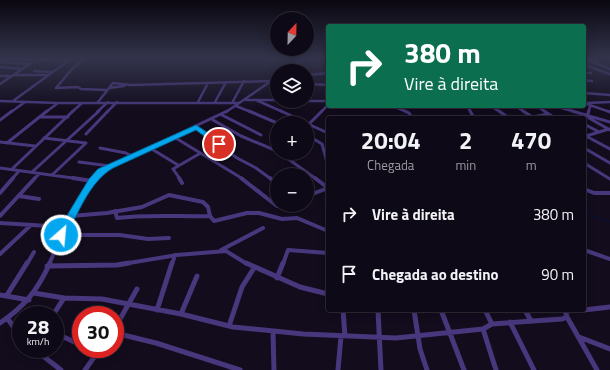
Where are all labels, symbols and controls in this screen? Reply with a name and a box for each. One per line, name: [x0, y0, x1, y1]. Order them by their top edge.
north arrow: [270, 12, 314, 56]
map controls: [270, 12, 314, 212]
text: 380 m: [404, 31, 481, 74]
icon: right: [338, 40, 390, 92]
button: layers: [270, 64, 314, 108]
text: Vire à direita: [404, 70, 498, 97]
button: +: [270, 116, 314, 160]
text: 20:04: [361, 122, 421, 158]
text: 2: [459, 122, 473, 158]
text: 470: [511, 122, 551, 158]
pin: [202, 127, 236, 161]
icon: arrive: [208, 133, 230, 155]
text: Chegada: [367, 155, 414, 175]
text: min: [455, 155, 476, 175]
text: m: [526, 155, 537, 175]
button: −: [270, 168, 314, 212]
icon: right: [338, 203, 360, 225]
text: Vire à direita: [372, 203, 455, 226]
text: 380 m: [533, 203, 574, 226]
position arrow: [40, 214, 82, 256]
icon: arrive: [338, 263, 360, 285]
text: Chegada ao destino: [372, 263, 498, 286]
text: 90 m: [541, 263, 574, 286]
speed limit sign: 30: [72, 306, 124, 358]
text: 28: [27, 311, 49, 342]
text: km/h: [27, 334, 49, 349]

